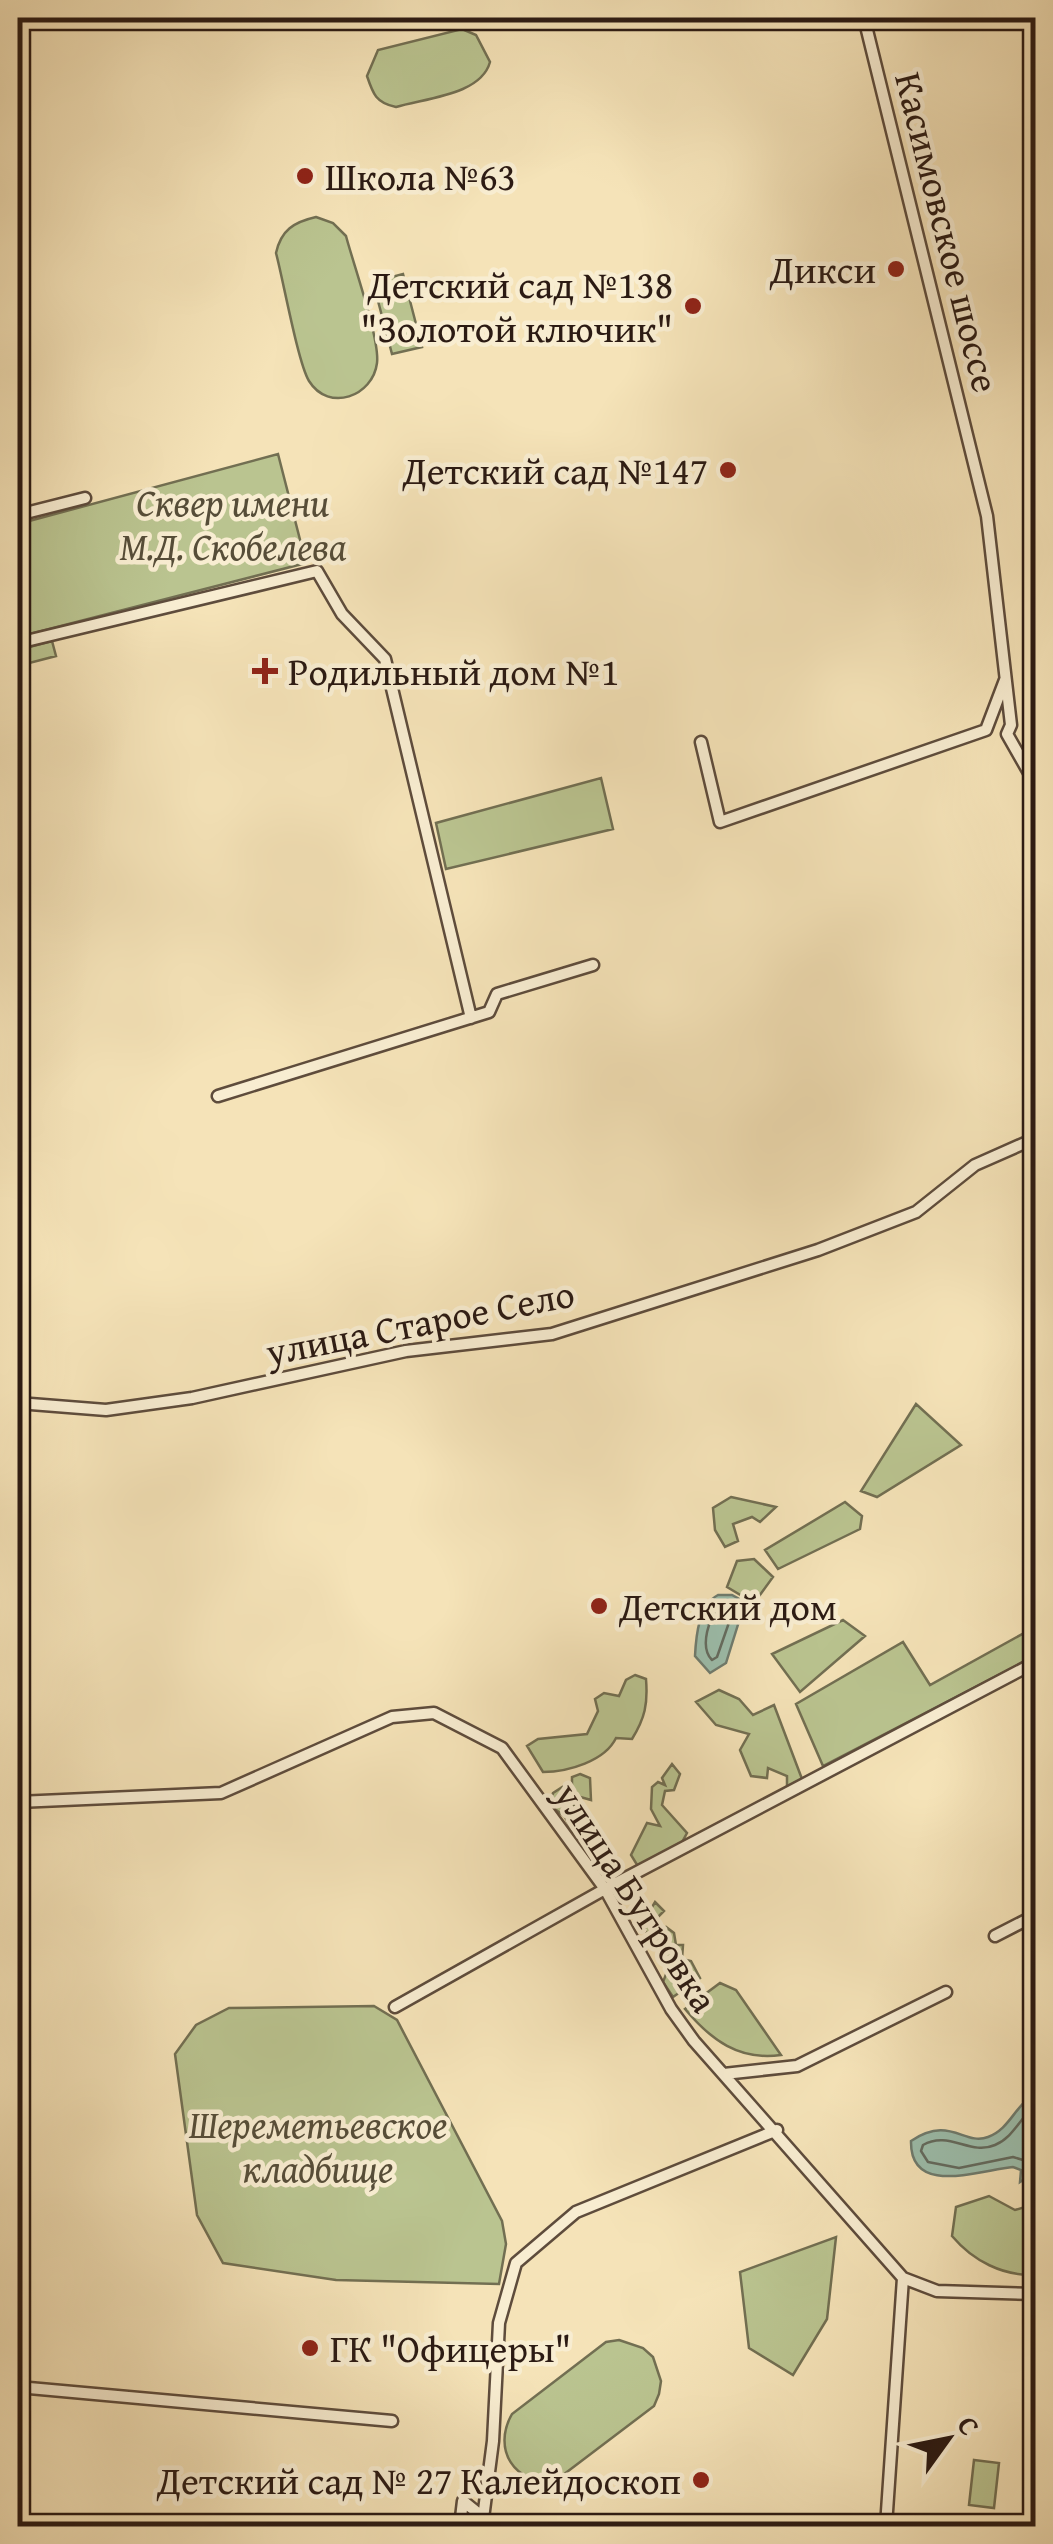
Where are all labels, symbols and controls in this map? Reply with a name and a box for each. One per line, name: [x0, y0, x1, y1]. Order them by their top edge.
street label: Касимовское шоссе: [881, 66, 1015, 398]
place label: Школа №63: [325, 148, 516, 204]
marker: Школа №63: [294, 165, 316, 187]
place label: Дикси: [769, 241, 876, 297]
place label: Детский сад №138 "Золотой ключик": [360, 256, 673, 356]
marker: Дикси: [885, 258, 907, 280]
marker: Детский сад №138 "Золотой ключик": [682, 295, 704, 317]
place label: Детский сад №147: [401, 442, 708, 498]
marker: Детский сад №147: [717, 459, 739, 481]
park label: Сквер имени М.Д. Скобелева: [120, 474, 347, 574]
place label: Родильный дом №1: [288, 643, 619, 699]
marker: Родильный дом №1: [252, 658, 278, 684]
street label: улица Старое Село: [260, 1265, 579, 1380]
place label: Детский дом: [618, 1578, 837, 1634]
marker: Детский дом: [588, 1595, 610, 1617]
street label: улица Бугровка: [541, 1770, 732, 2023]
park label: Шереметьевское кладбище: [189, 2096, 447, 2196]
place label: ГК "Офицеры": [330, 2320, 571, 2376]
marker: ГК "Офицеры": [299, 2337, 321, 2359]
north arrow: [898, 2389, 998, 2489]
text: С: [948, 2407, 991, 2443]
place label: Детский сад № 27 Калейдоскоп: [156, 2452, 681, 2508]
marker: Детский сад № 27 Калейдоскоп: [690, 2469, 712, 2491]

